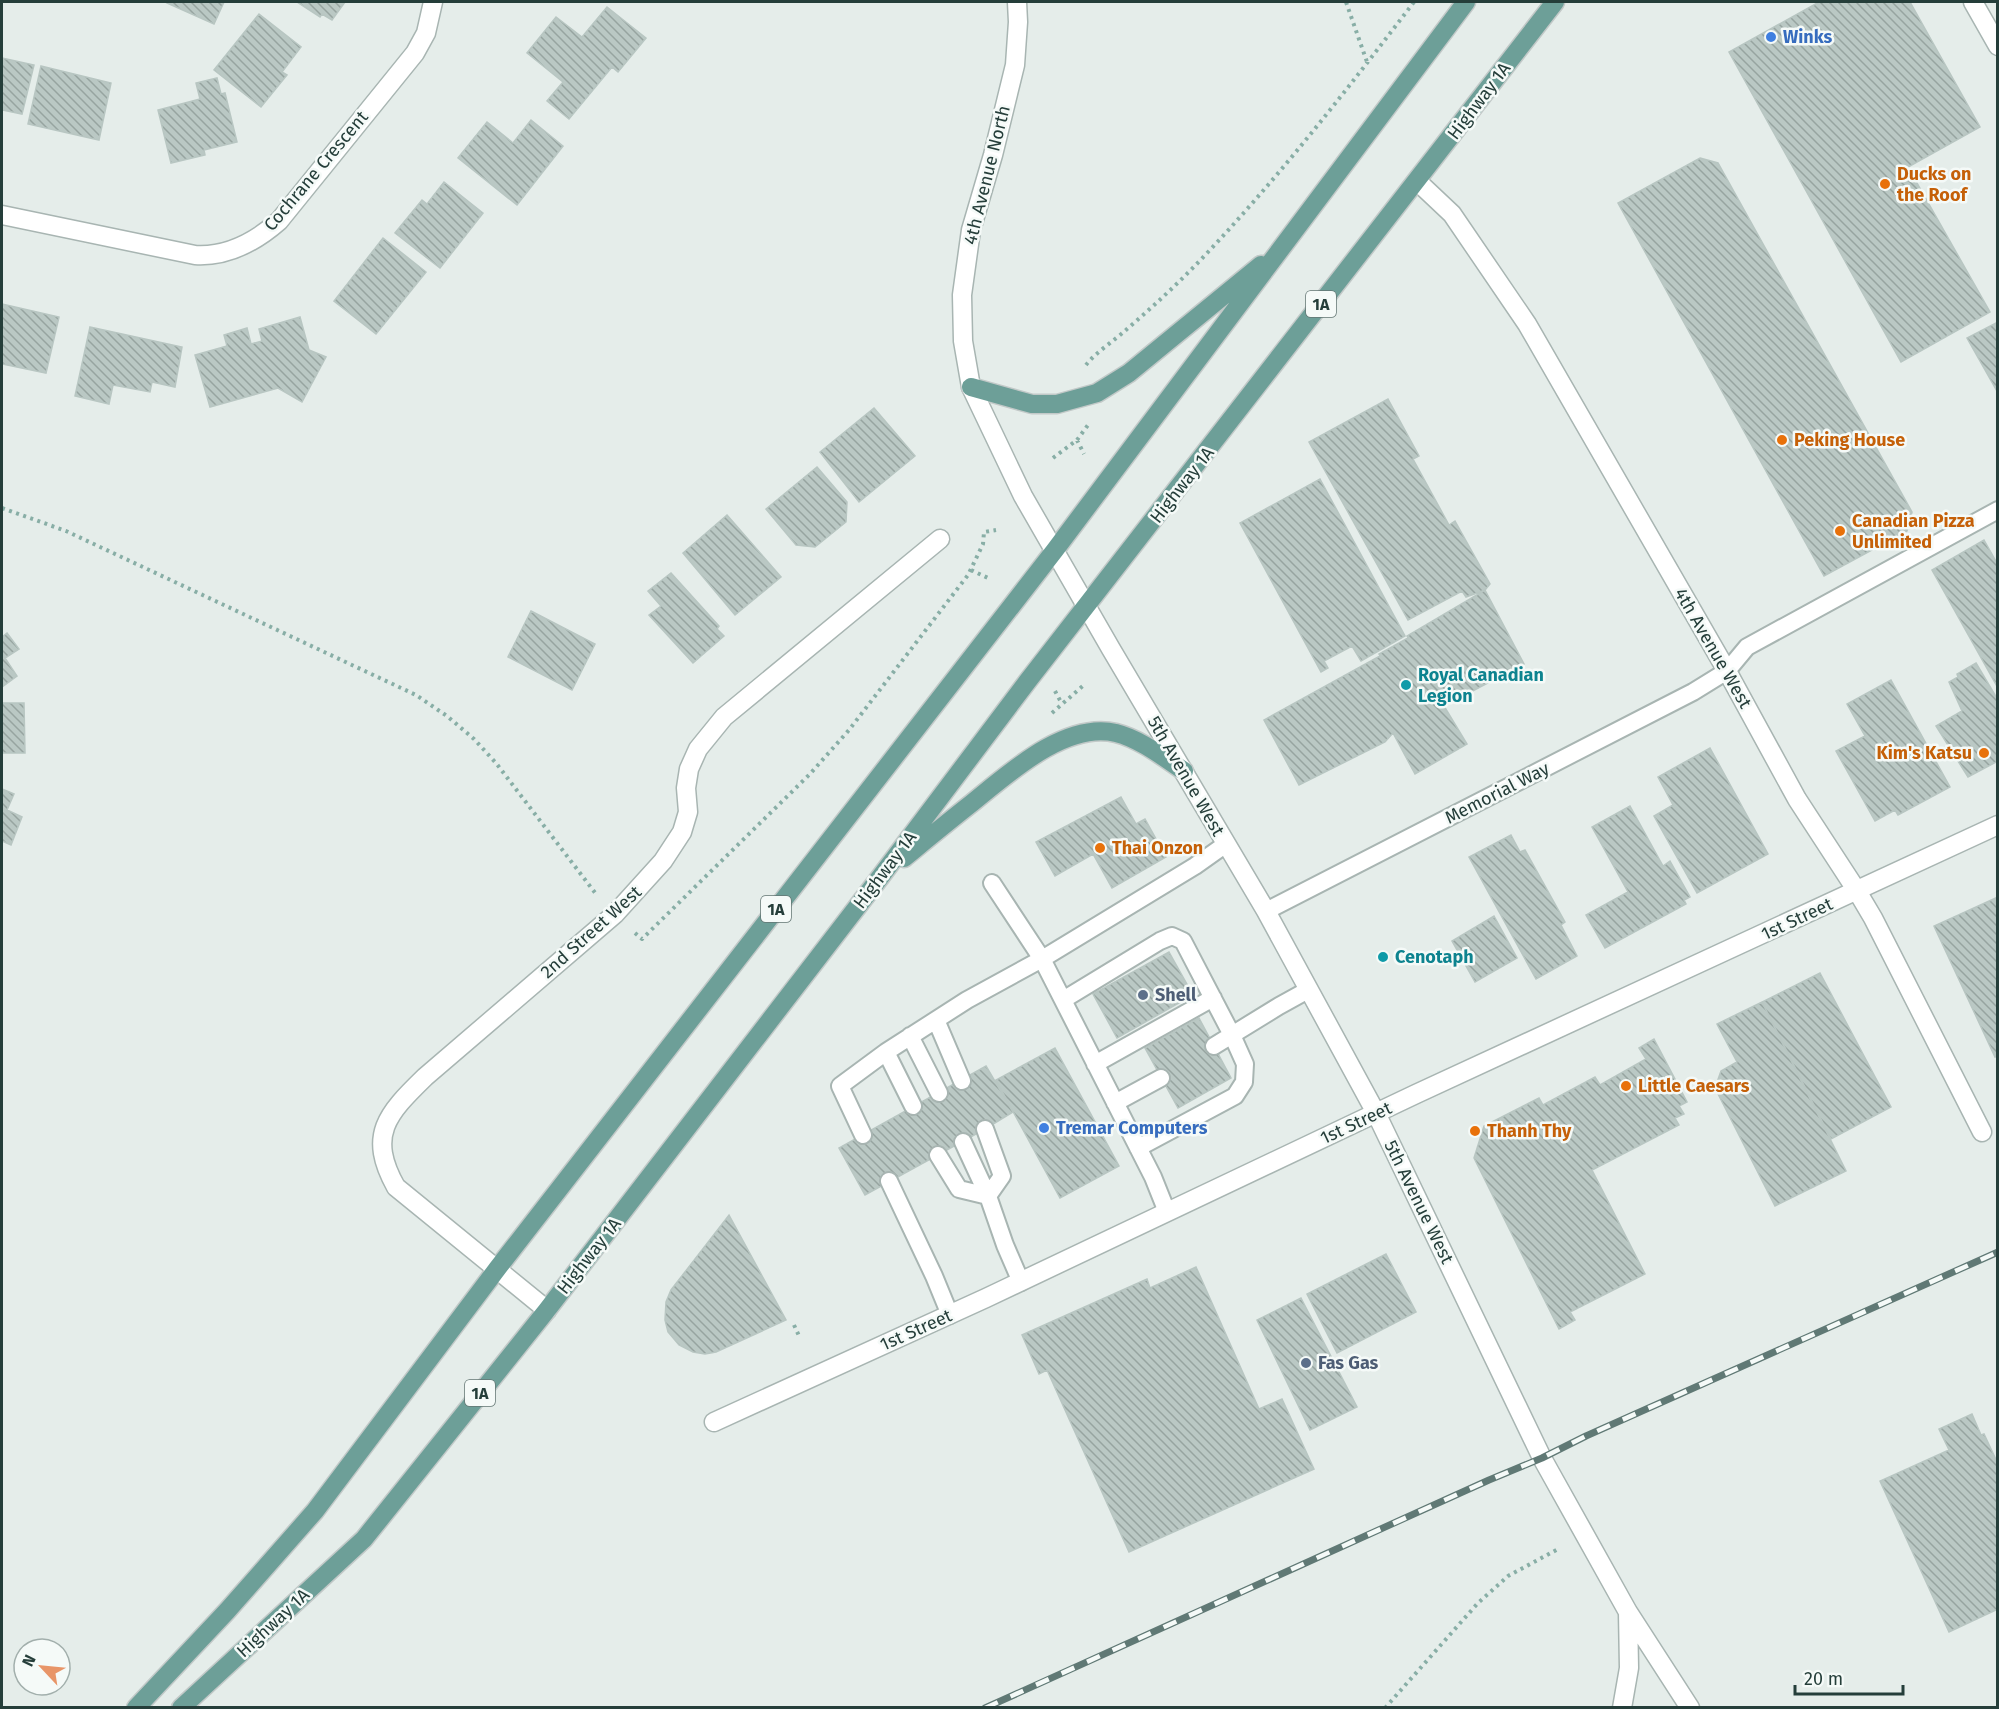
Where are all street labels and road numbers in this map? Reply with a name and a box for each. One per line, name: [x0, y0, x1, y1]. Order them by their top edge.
street label: Highway 1A: [1443, 57, 1516, 144]
street label: 4th Avenue North: [959, 103, 1015, 247]
street label: Cochrane Crescent: [259, 106, 373, 236]
road number: 1A: [1306, 291, 1336, 317]
street label: Highway 1A: [1145, 442, 1219, 528]
street label: 4th Avenue West: [1670, 584, 1757, 713]
street label: 5th Avenue West: [1143, 712, 1229, 840]
street label: Memorial Way: [1441, 757, 1553, 829]
street label: Highway 1A: [849, 826, 922, 913]
street label: 2nd Street West: [536, 881, 646, 983]
street label: 1st Street: [1758, 893, 1837, 945]
road number: 1A: [761, 896, 791, 922]
street label: 1st Street: [1317, 1097, 1396, 1149]
street label: 5th Avenue West: [1380, 1137, 1459, 1268]
street label: Highway 1A: [552, 1213, 626, 1299]
street label: 1st Street: [877, 1304, 956, 1356]
road number: 1A: [465, 1380, 495, 1406]
street label: Highway 1A: [232, 1583, 314, 1662]

